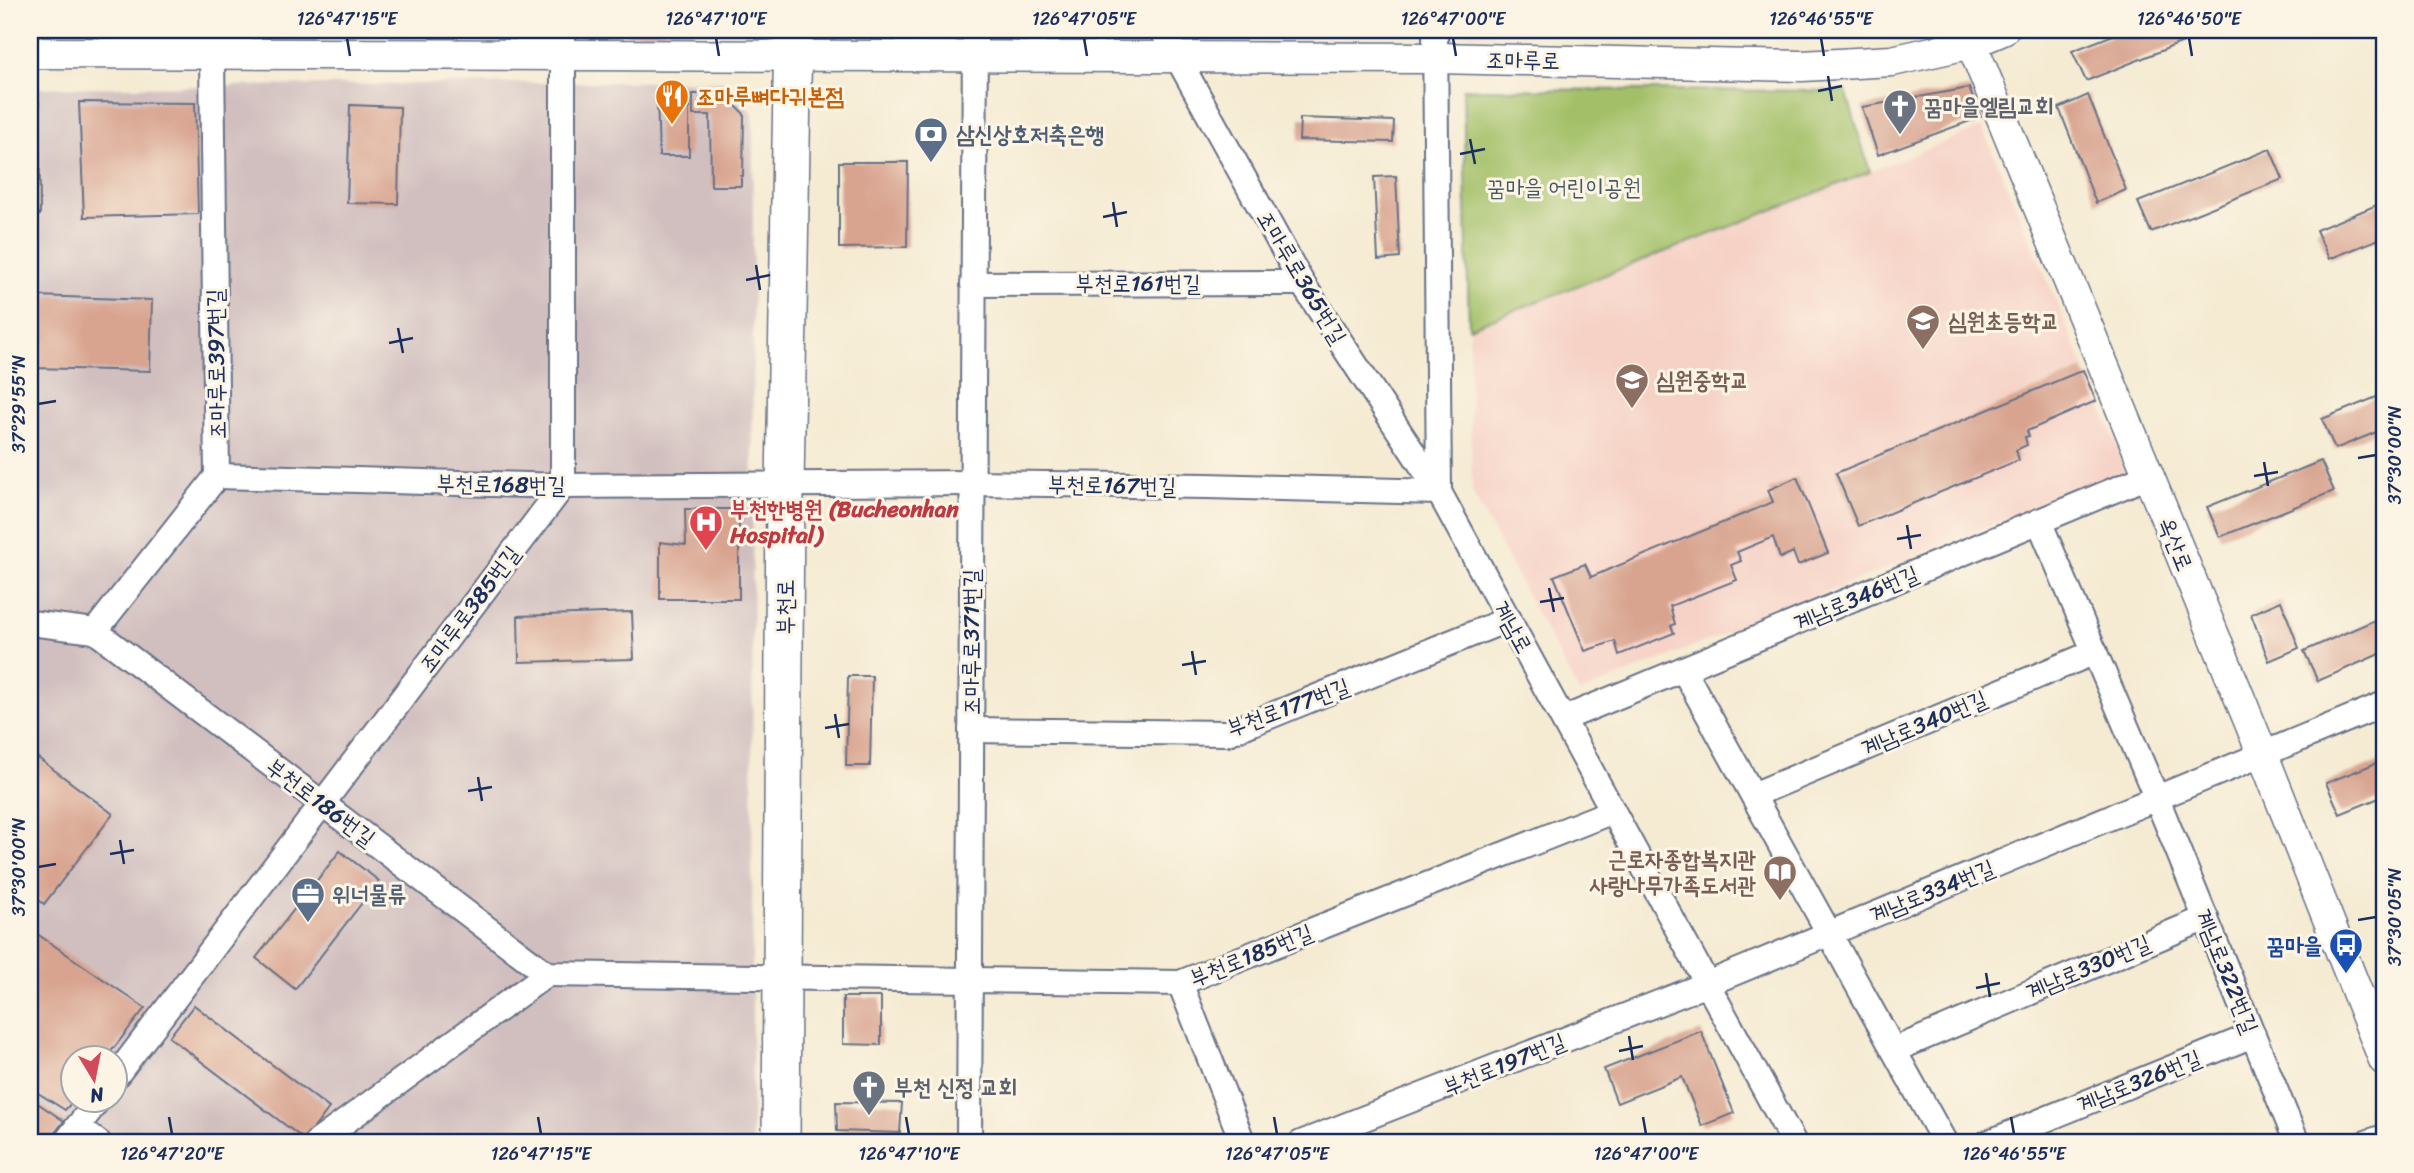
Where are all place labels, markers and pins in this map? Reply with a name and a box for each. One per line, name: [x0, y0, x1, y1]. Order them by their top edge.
place label: 조마루뼈다귀본점: [696, 76, 845, 117]
restaurant icon: 조마루뼈다귀본점: [653, 77, 691, 126]
place label: 꿈마을엘림교회: [1924, 86, 2054, 127]
church icon: 꿈마을엘림교회: [1881, 87, 1919, 136]
place label: 삼신상호저축은행: [956, 114, 1104, 155]
bank icon: 삼신상호저축은행: [912, 115, 950, 164]
place label: 심원초등학교: [1948, 301, 2059, 342]
school or university icon: 심원초등학교: [1904, 302, 1942, 351]
place label: 심원중학교: [1656, 360, 1749, 401]
school or university icon: 심원중학교: [1613, 361, 1651, 410]
place label: 부천한병원 (Bucheonhan Hospital): [729, 489, 959, 556]
hospital icon: 부천한병원 (Bucheonhan Hospital): [687, 503, 725, 552]
place label: 근로자종합복지관 사랑나무가족도서관: [1588, 839, 1756, 906]
library icon: 근로자종합복지관 사랑나무가족도서관: [1761, 853, 1799, 902]
place label: 위너물류: [332, 874, 406, 915]
office icon: 위너물류: [289, 875, 327, 924]
place label: 꿈마을: [2266, 925, 2322, 966]
bus stop icon: 꿈마을: [2327, 926, 2365, 975]
place label: 부천 신정 교회: [894, 1067, 1017, 1108]
church icon: 부천 신정 교회: [850, 1068, 888, 1117]

